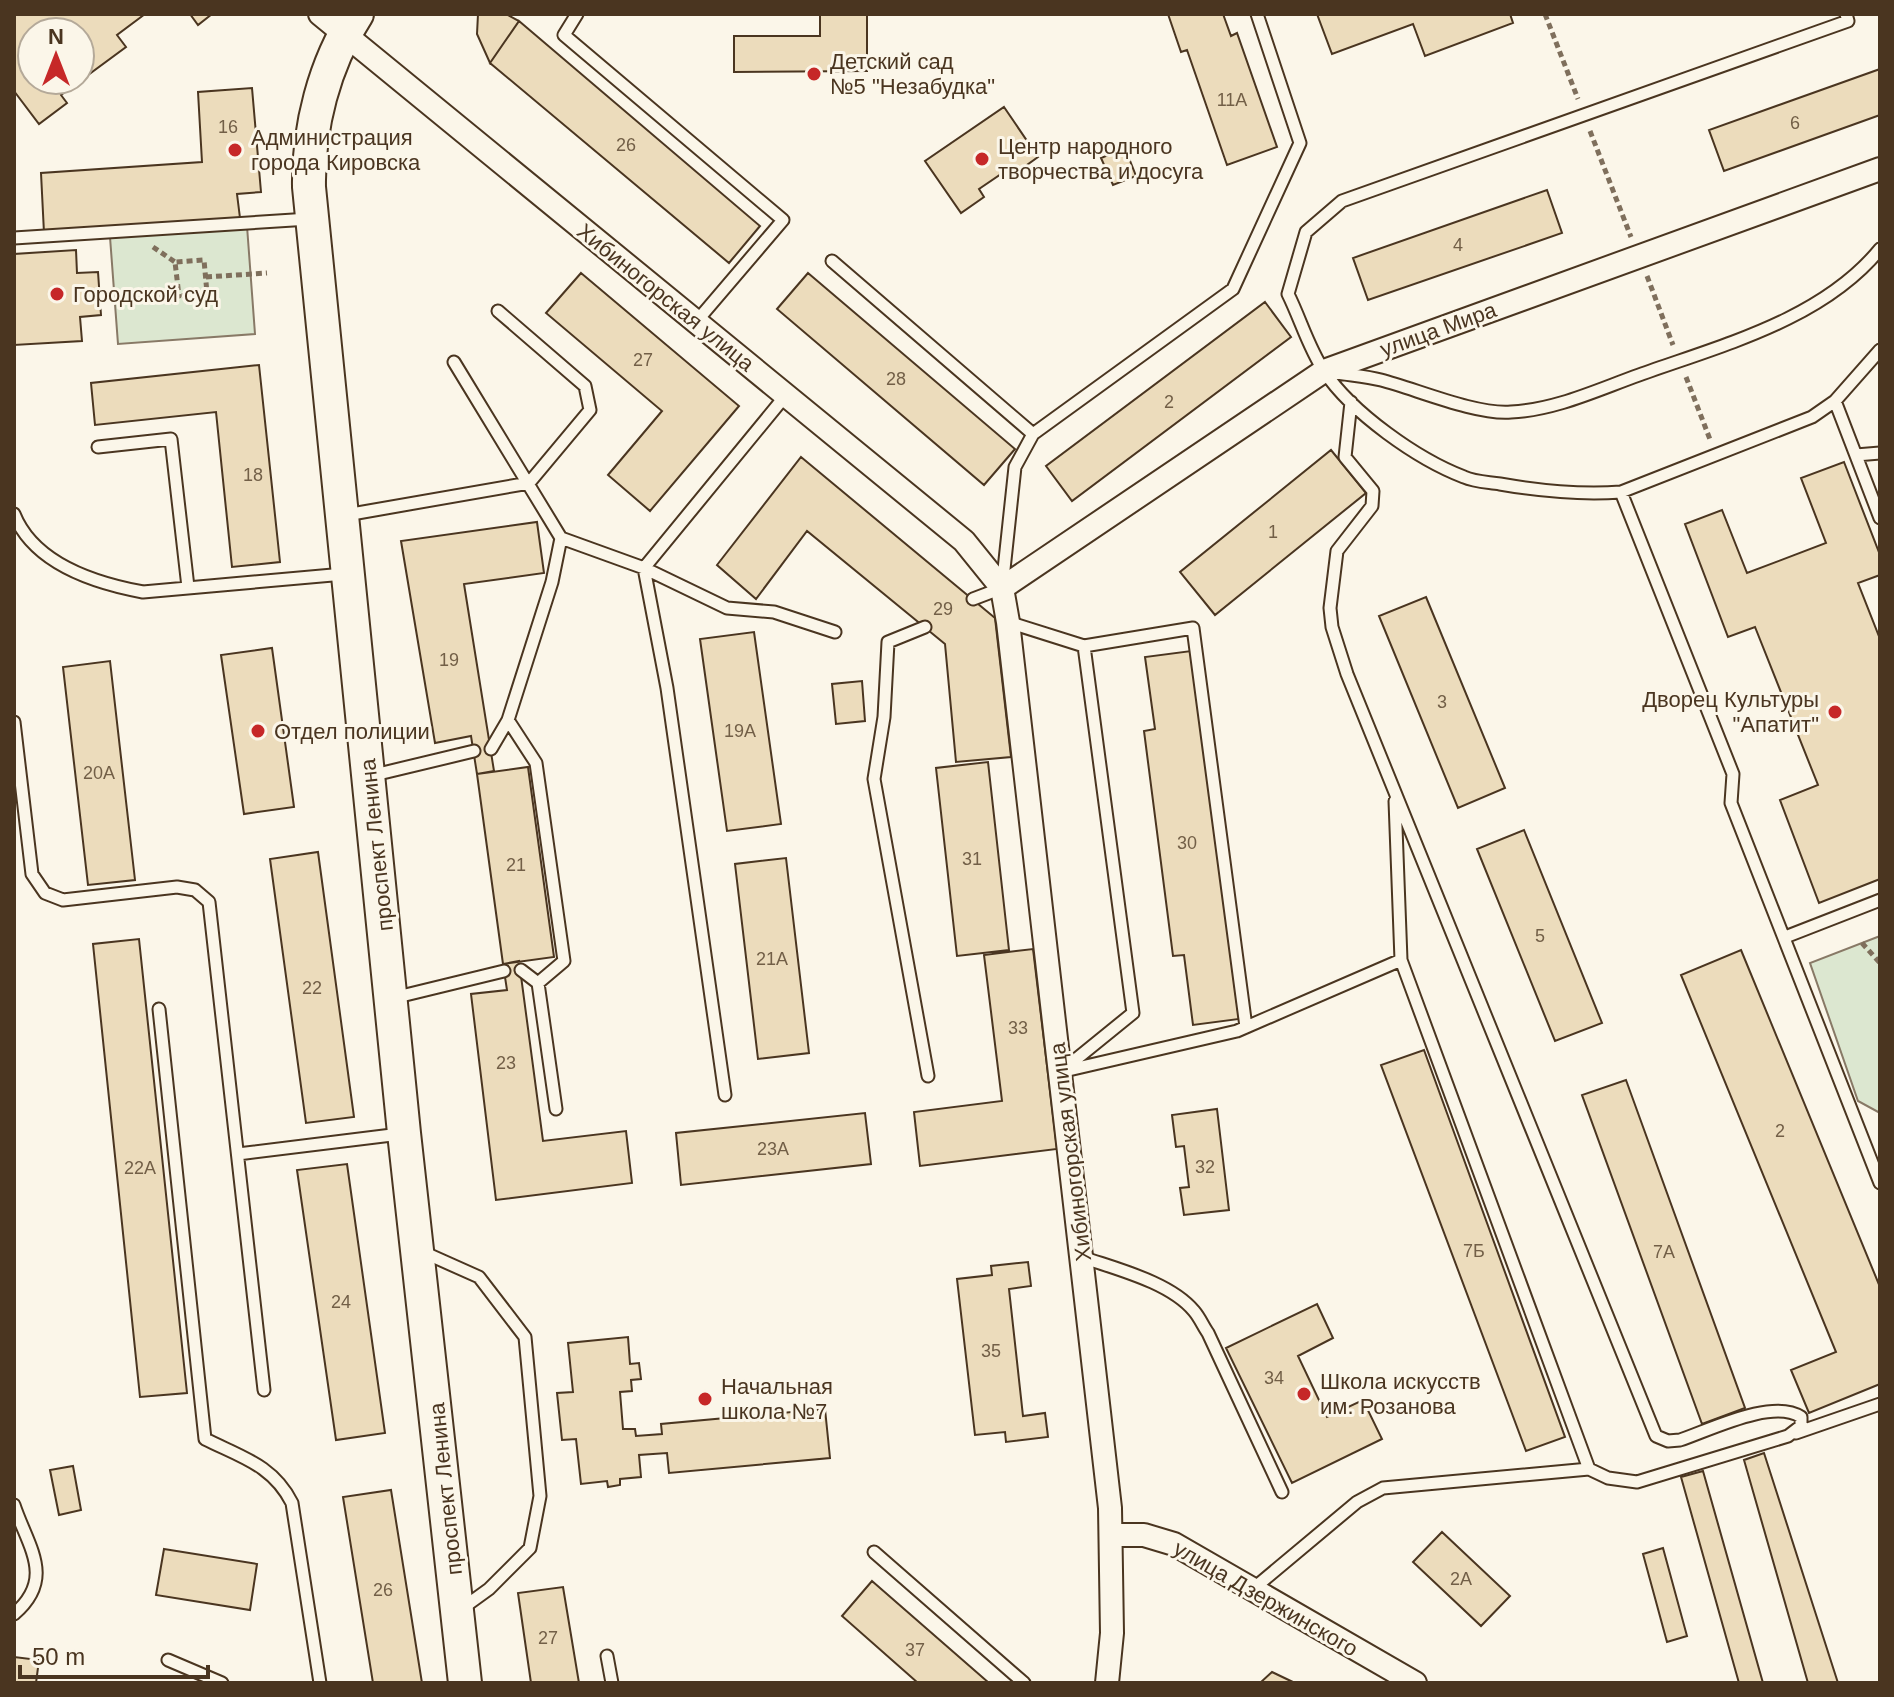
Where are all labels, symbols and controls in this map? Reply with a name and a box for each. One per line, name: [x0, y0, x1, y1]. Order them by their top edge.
north arrow: [16, 16, 96, 96]
text: N: [48, 24, 64, 49]
place label: Детский сад №5 "Незабудка": [830, 49, 995, 99]
marker: Детский сад №5 "Незабудка": [805, 65, 823, 83]
house number: 11А: [1217, 90, 1247, 110]
house number: 6: [1790, 113, 1800, 133]
house number: 16: [218, 117, 238, 137]
place label: Администрация города Кировска: [251, 125, 421, 175]
place label: Центр народного творчества и досуга: [998, 134, 1204, 184]
house number: 26: [616, 135, 636, 155]
marker: Администрация города Кировска: [226, 141, 244, 159]
marker: Центр народного творчества и досуга: [973, 150, 991, 168]
street label: Хибиногорская улица: [572, 218, 760, 377]
house number: 4: [1453, 235, 1463, 255]
place label: Городской суд: [73, 282, 218, 307]
marker: Городской суд: [48, 285, 66, 303]
street label: улица Мира: [1377, 297, 1500, 362]
house number: 27: [633, 350, 653, 370]
house number: 28: [886, 369, 906, 389]
house number: 2: [1164, 392, 1174, 412]
house number: 18: [243, 465, 263, 485]
house number: 1: [1268, 522, 1278, 542]
house number: 29: [933, 599, 953, 619]
house number: 19: [439, 650, 459, 670]
place label: Дворец Культуры "Апатит": [1642, 687, 1819, 737]
house number: 3: [1437, 692, 1447, 712]
marker: Дворец Культуры "Апатит": [1826, 703, 1844, 721]
place label: Отдел полиции: [274, 719, 430, 744]
house number: 19А: [724, 721, 756, 741]
marker: Отдел полиции: [249, 722, 267, 740]
street label: проспект Ленина: [355, 757, 398, 932]
house number: 20А: [83, 763, 115, 783]
house number: 30: [1177, 833, 1197, 853]
house number: 31: [962, 849, 982, 869]
house number: 21: [506, 855, 526, 875]
house number: 5: [1535, 926, 1545, 946]
house number: 21А: [756, 949, 788, 969]
house number: 22: [302, 978, 322, 998]
house number: 33: [1008, 1018, 1028, 1038]
street label: Хибиногорская улица: [1045, 1040, 1096, 1263]
house number: 23: [496, 1053, 516, 1073]
house number: 2: [1775, 1121, 1785, 1141]
house number: 23А: [757, 1139, 789, 1159]
house number: 32: [1195, 1157, 1215, 1177]
house number: 22А: [124, 1158, 156, 1178]
house number: 7Б: [1463, 1241, 1485, 1261]
house number: 7А: [1653, 1242, 1675, 1262]
house number: 24: [331, 1292, 351, 1312]
house number: 35: [981, 1341, 1001, 1361]
house number: 34: [1264, 1368, 1284, 1388]
place label: Школа искусств им. Розанова: [1320, 1369, 1481, 1419]
place label: Начальная школа №7: [721, 1374, 833, 1424]
marker: Школа искусств им. Розанова: [1295, 1385, 1313, 1403]
marker: Начальная школа №7: [696, 1390, 714, 1408]
street label: проспект Ленина: [424, 1401, 467, 1576]
street label: улица Дзержинского: [1169, 1535, 1362, 1661]
house number: 2А: [1450, 1569, 1472, 1589]
house number: 26: [373, 1580, 393, 1600]
house number: 27: [538, 1628, 558, 1648]
scale bar: [20, 1629, 208, 1679]
house number: 37: [905, 1640, 925, 1660]
text: 50 m: [32, 1643, 85, 1670]

